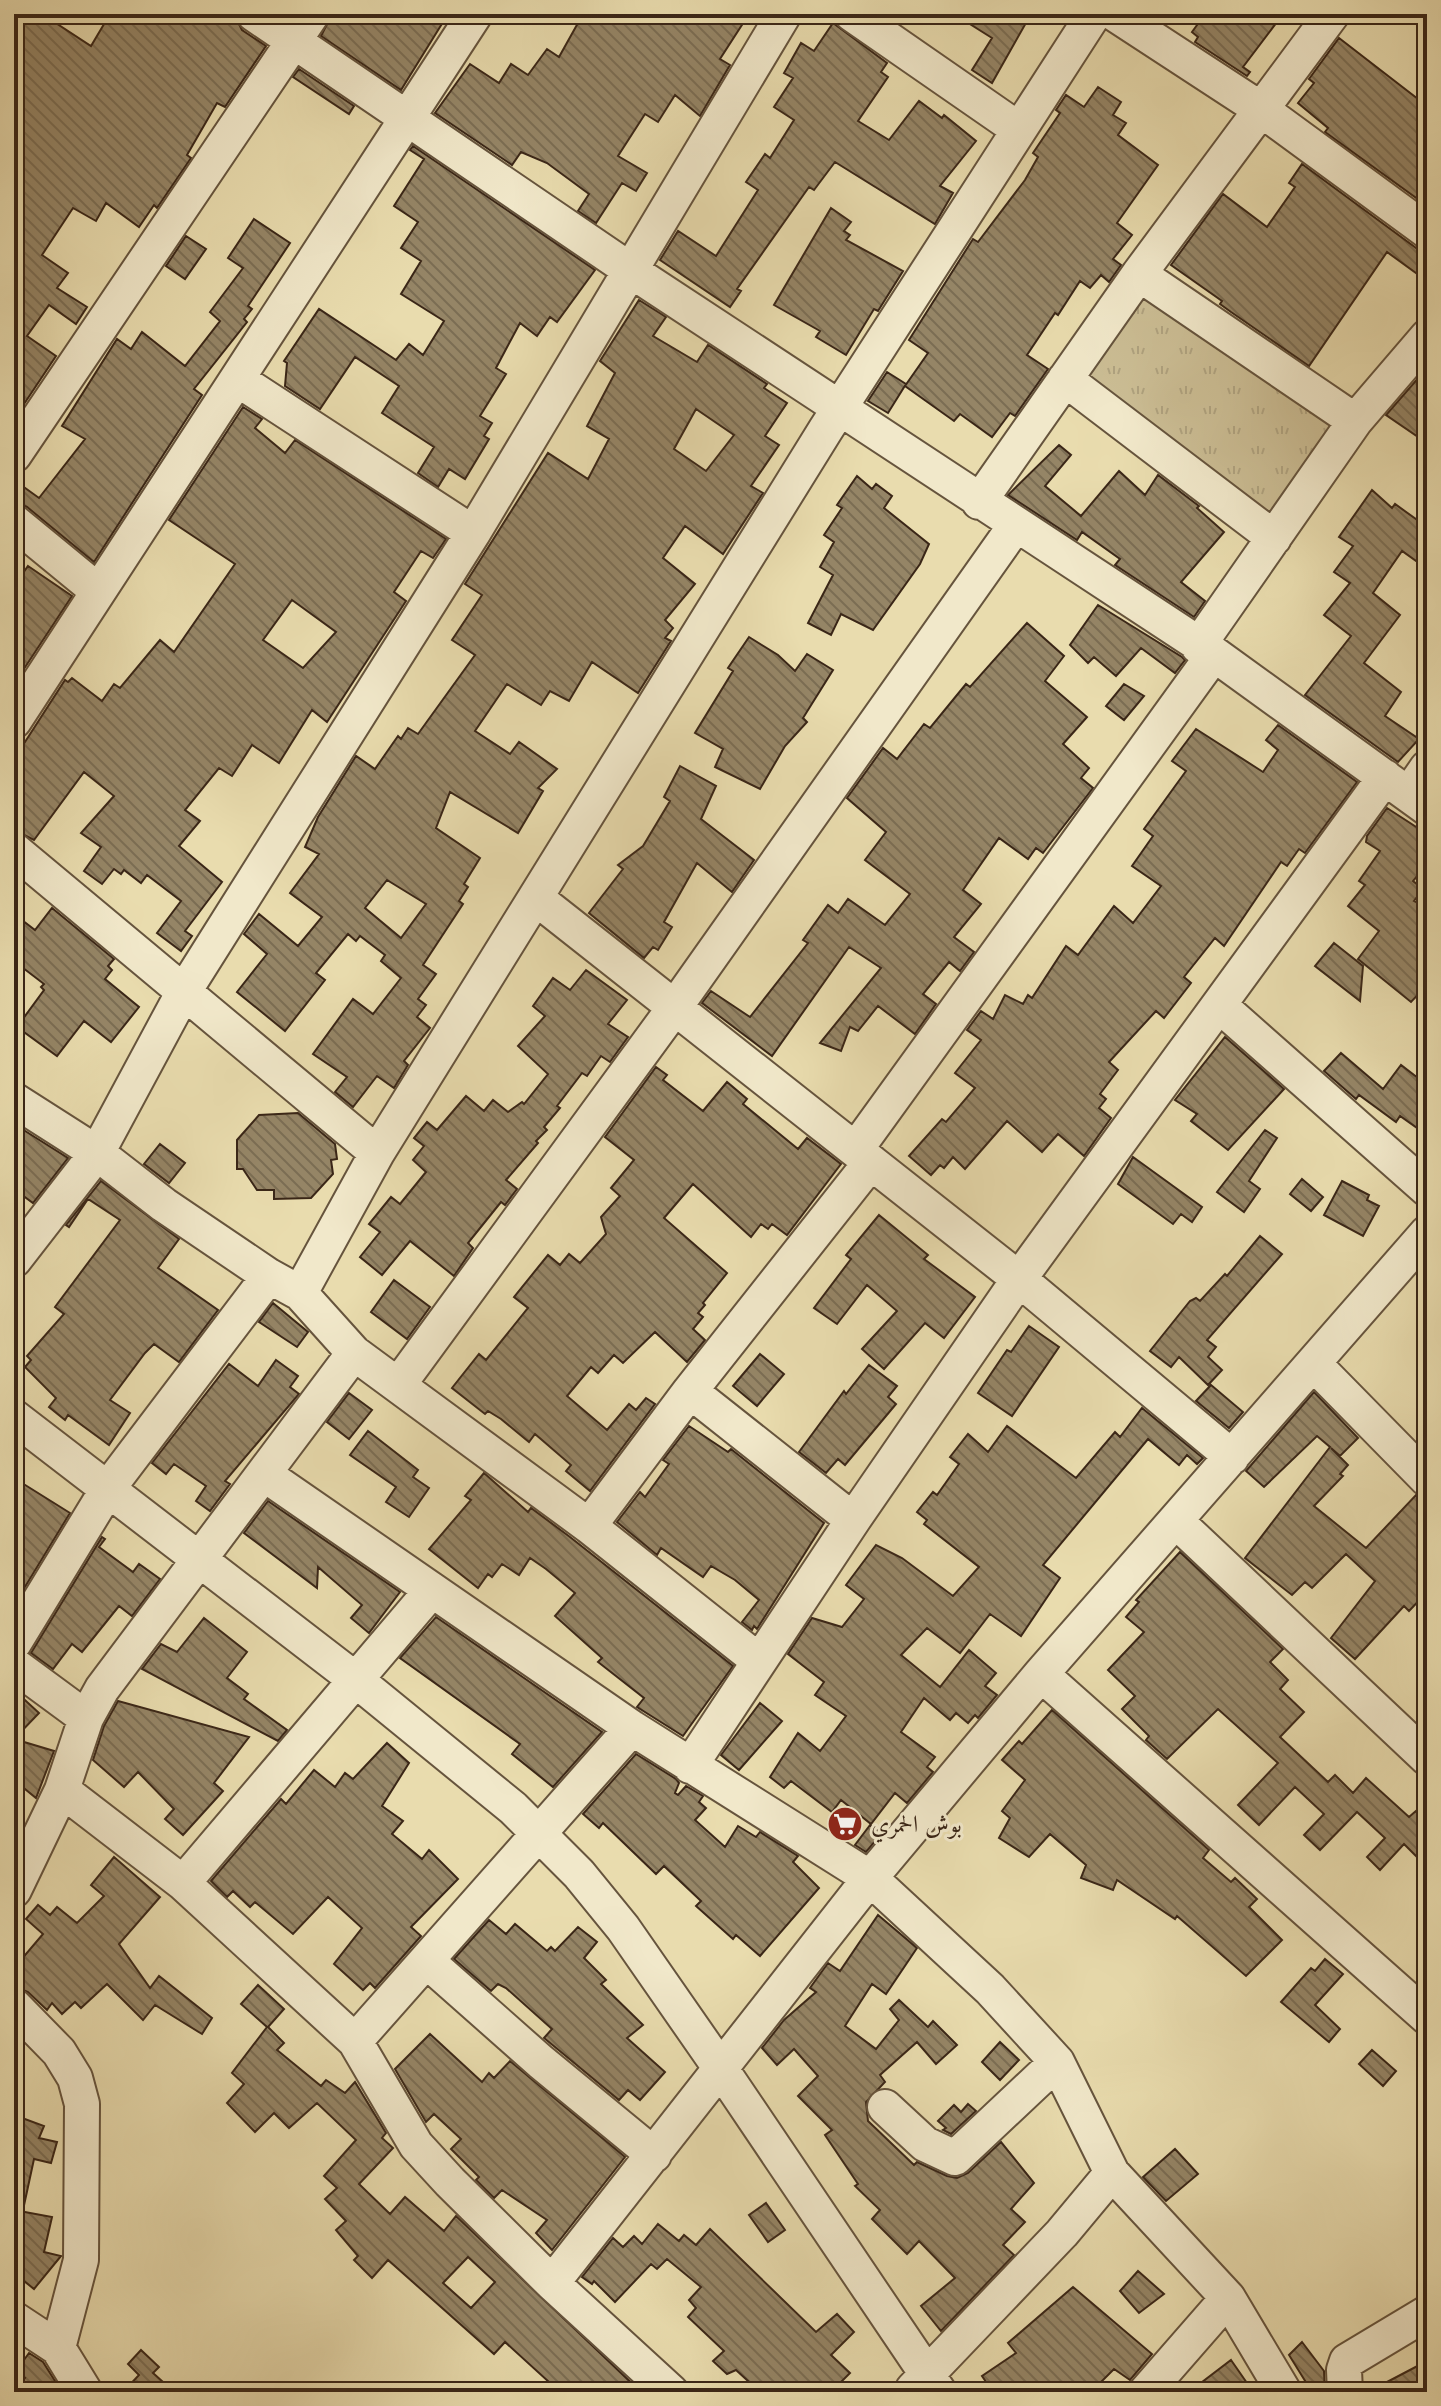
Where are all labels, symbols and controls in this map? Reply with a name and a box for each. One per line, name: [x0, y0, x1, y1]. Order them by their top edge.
supermarket icon: بوش الحمري: [826, 1805, 864, 1843]
place label: بوش الحمري: [871, 1814, 962, 1843]

